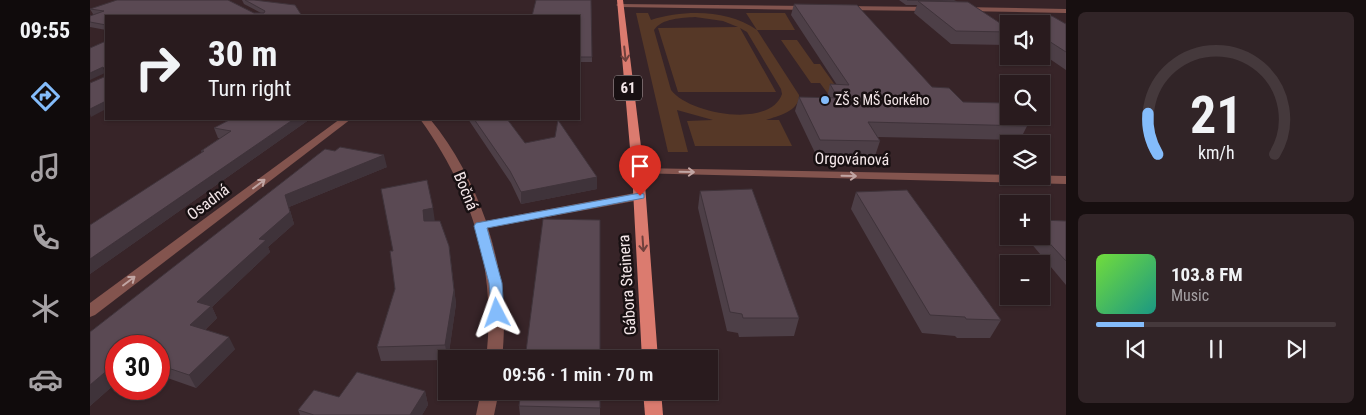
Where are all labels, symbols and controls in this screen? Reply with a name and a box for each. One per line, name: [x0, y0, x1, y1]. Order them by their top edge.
map controls: [1000, 15, 1050, 305]
button: sound: [1000, 15, 1050, 65]
text: 09:55: [20, 18, 70, 43]
text: 30 m: [208, 34, 277, 75]
icon: right: [125, 35, 190, 100]
one-way arrow: [620, 45, 630, 61]
button: search: [1000, 75, 1050, 125]
text: Turn right: [208, 76, 291, 101]
road number: 61: [614, 76, 642, 100]
icon: directions: [28, 79, 63, 114]
text: 21: [1190, 85, 1242, 146]
place label: ZŠ s MŠ Gorkého: [835, 91, 930, 108]
marker: ZŠ s MŠ Gorkého: [819, 94, 831, 106]
button: layers: [1000, 135, 1050, 185]
text: km/h: [1198, 142, 1234, 163]
pin: [619, 145, 661, 196]
street label: Orgovánová: [815, 149, 889, 169]
icon: music: [28, 150, 63, 185]
icon: arrive: [626, 152, 654, 180]
one-way arrow: [678, 167, 694, 177]
street label: Bočná: [450, 169, 482, 213]
one-way arrow: [841, 171, 857, 180]
one-way arrow: [252, 179, 266, 189]
street label: Osadná: [183, 180, 233, 224]
button: +: [1000, 195, 1050, 245]
icon: phone: [28, 220, 63, 255]
street label: Gábora Steinera: [614, 234, 640, 336]
one-way arrow: [638, 236, 647, 252]
button: −: [1000, 255, 1050, 305]
text: 103.8 FM: [1171, 263, 1243, 286]
one-way arrow: [122, 276, 135, 287]
position arrow: [470, 286, 522, 338]
text: Music: [1171, 286, 1209, 305]
icon: climate: [28, 291, 63, 326]
speed limit sign: 30: [105, 335, 170, 400]
icon: previous: [1122, 335, 1150, 363]
icon: pause: [1202, 335, 1230, 363]
icon: next: [1282, 335, 1310, 363]
icon: car: [28, 362, 63, 397]
text: 09:56 · 1 min · 70 m: [503, 363, 653, 386]

